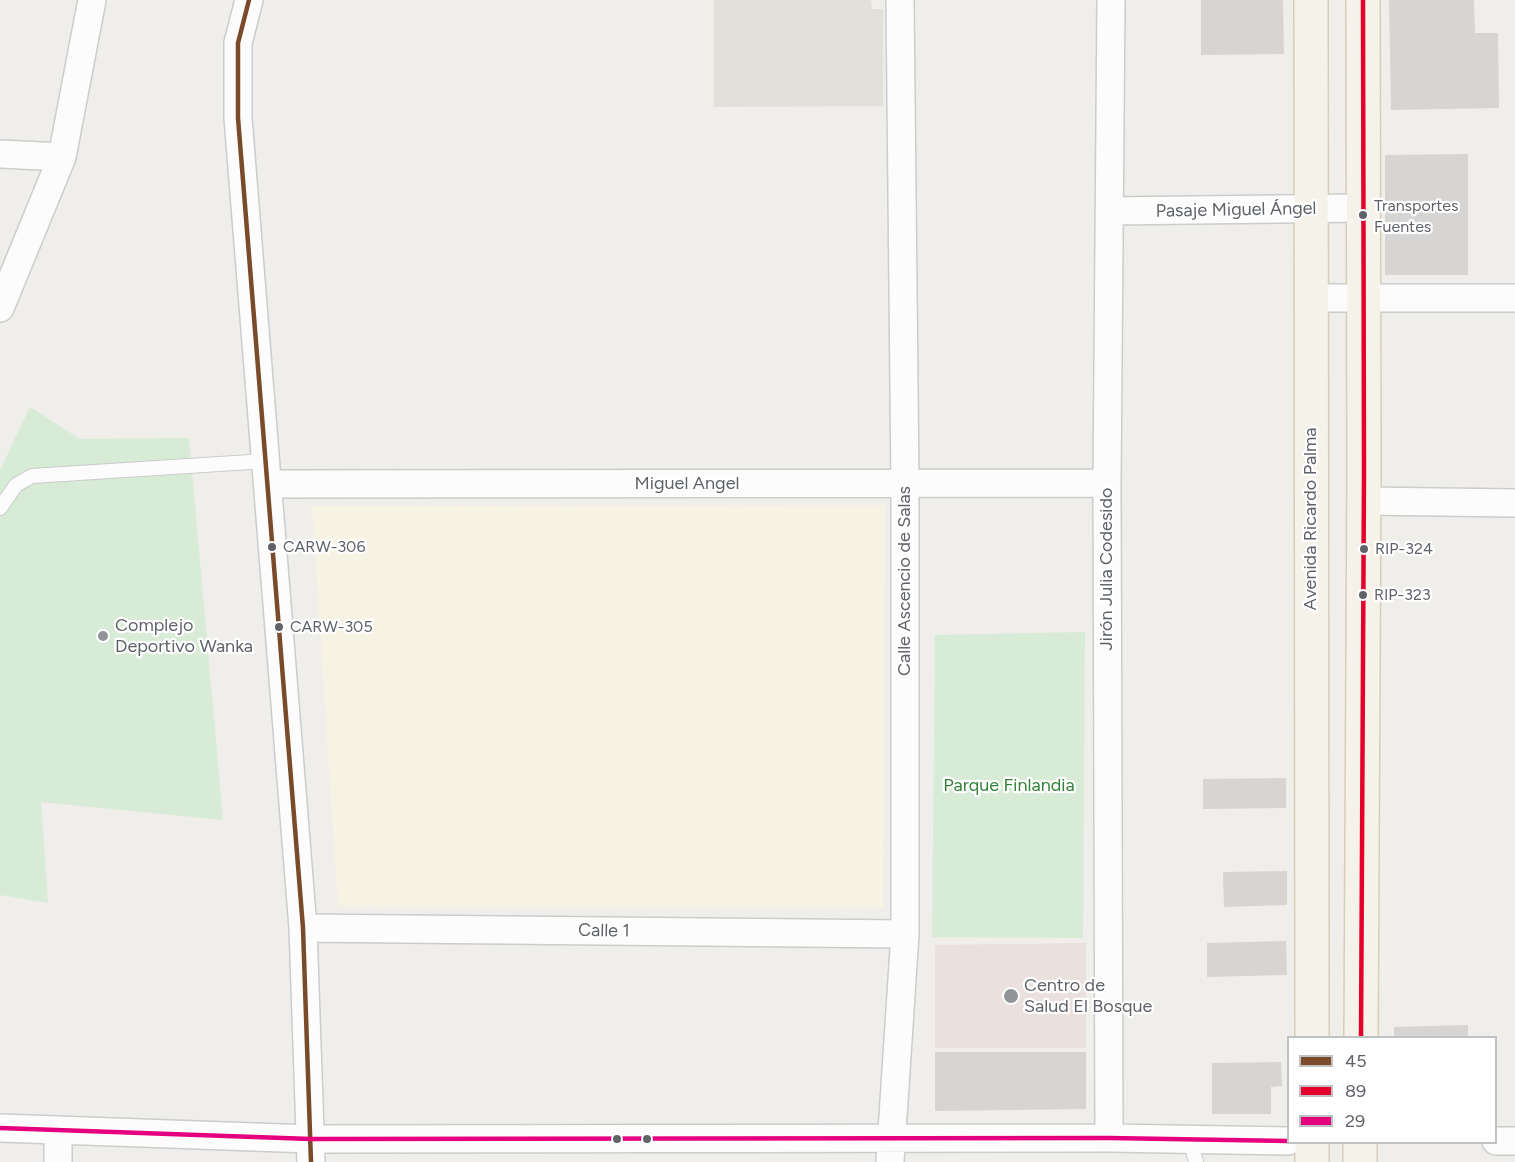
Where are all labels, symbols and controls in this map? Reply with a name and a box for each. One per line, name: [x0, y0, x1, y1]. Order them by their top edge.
place label: Transportes Fuentes: [1374, 196, 1458, 234]
street label: Pasaje Miguel Ángel: [1155, 198, 1317, 222]
marker: Transportes Fuentes: [1357, 209, 1369, 221]
street label: Avenida Ricardo Palma: [1300, 427, 1322, 611]
street label: Miguel Angel: [635, 473, 739, 495]
street label: Calle Ascencio de Salas: [894, 486, 916, 676]
street label: Jirón Julia Codesido: [1096, 488, 1118, 650]
place label: CARW-306: [283, 537, 365, 557]
place label: RIP-324: [1375, 539, 1433, 559]
marker: CARW-306: [266, 541, 278, 553]
marker: RIP-324: [1358, 543, 1370, 555]
place label: RIP-323: [1374, 585, 1431, 605]
marker: RIP-323: [1357, 589, 1369, 601]
place label: Complejo Deportivo Wanka: [115, 615, 253, 658]
place label: CARW-305: [290, 617, 373, 637]
marker: CARW-305: [273, 621, 285, 633]
marker: Complejo Deportivo Wanka: [96, 629, 110, 643]
park label: Parque Finlandia: [943, 775, 1075, 797]
street label: Calle 1: [578, 920, 630, 942]
place label: Centro de Salud El Bosque: [1024, 975, 1152, 1018]
marker: Centro de Salud El Bosque: [1002, 987, 1020, 1005]
legend: [1287, 1036, 1497, 1144]
text: 45: [1345, 1050, 1367, 1072]
text: 89: [1345, 1080, 1366, 1102]
text: 29: [1345, 1110, 1365, 1132]
unlabelled marker: [611, 1133, 623, 1145]
unlabelled marker: [641, 1133, 653, 1145]

